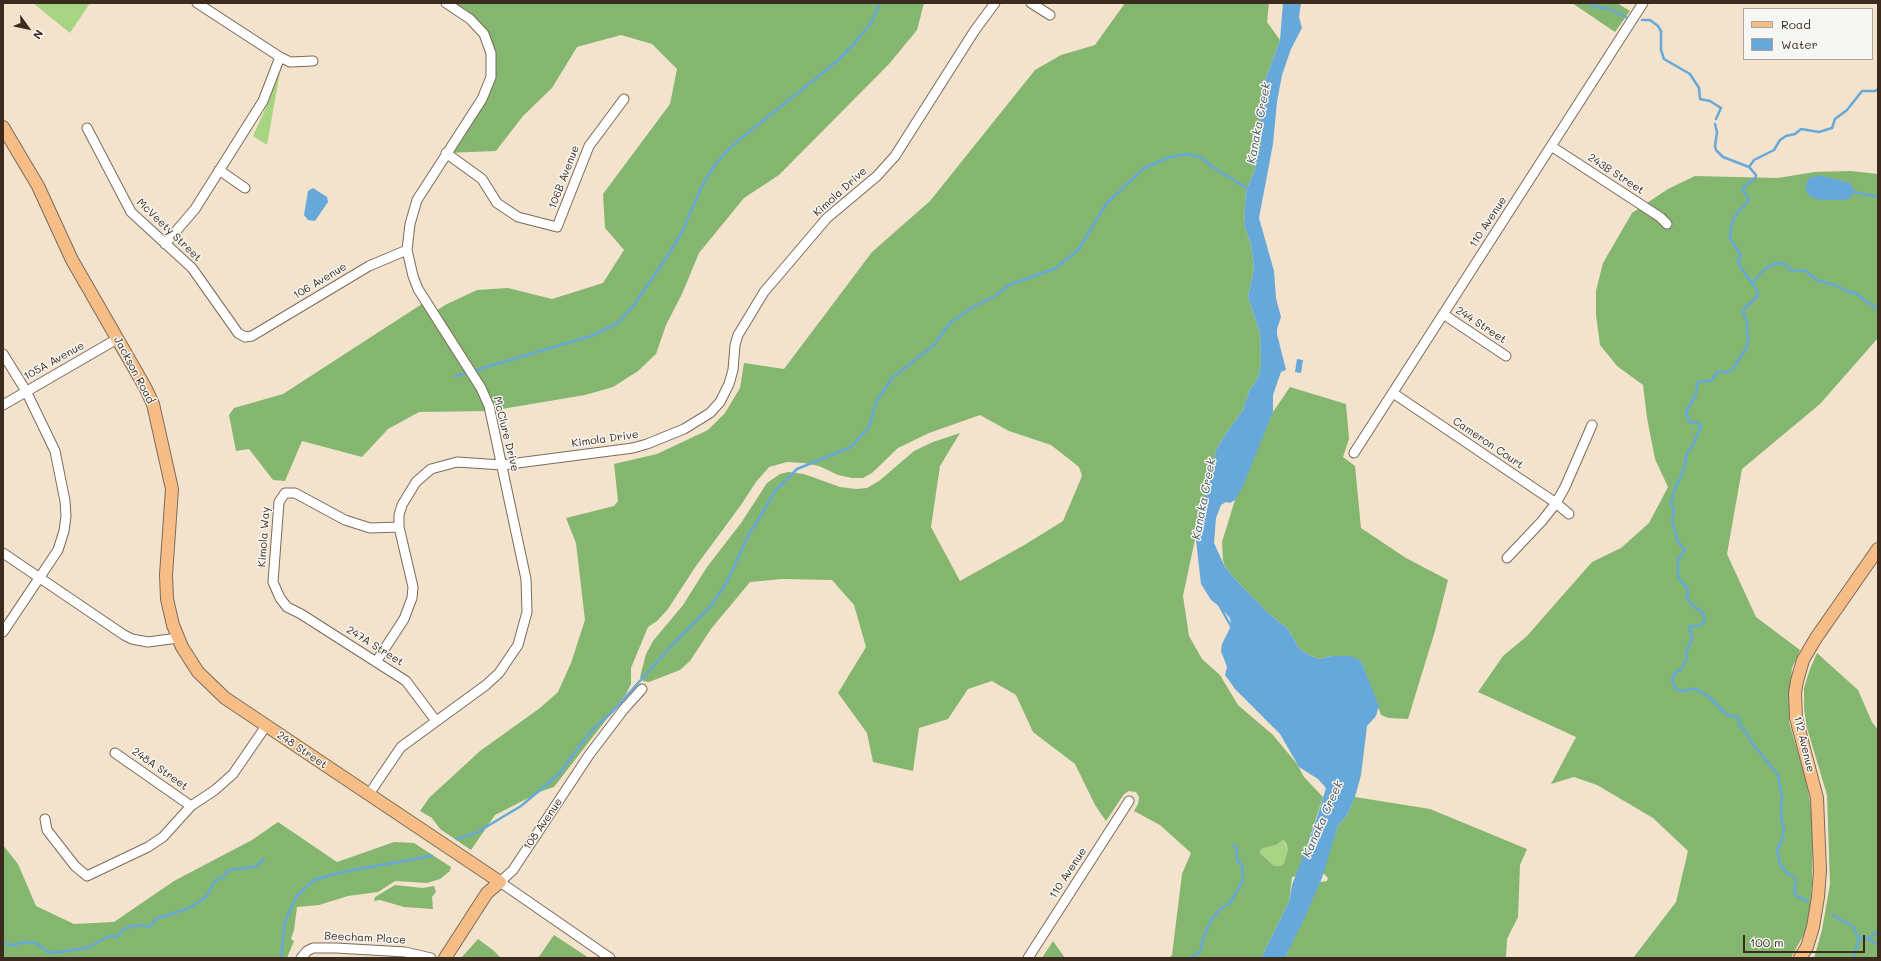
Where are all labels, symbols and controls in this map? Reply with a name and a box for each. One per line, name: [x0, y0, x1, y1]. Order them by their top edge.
north arrow: [8, 8, 48, 48]
legend: [1743, 8, 1873, 60]
text: Road: [1781, 16, 1811, 32]
text: N: [30, 27, 47, 42]
text: Water: [1781, 36, 1818, 52]
water label: Kanaka Creek: [1244, 81, 1274, 165]
street label: 106B Avenue: [546, 143, 582, 211]
street label: 243B Street: [1585, 151, 1647, 197]
street label: Kimola Drive: [810, 164, 870, 220]
street label: 110 Avenue: [1467, 194, 1509, 250]
street label: McVeety Street: [134, 196, 204, 264]
street label: 106 Avenue: [291, 260, 349, 302]
street label: 244 Street: [1453, 304, 1509, 346]
street label: Jackson Road: [111, 334, 157, 406]
street label: 105A Avenue: [21, 339, 87, 383]
street label: McClure Drive: [490, 395, 522, 473]
street label: Cameron Court: [1450, 414, 1526, 472]
street label: Kimola Drive: [571, 428, 639, 450]
water label: Kanaka Creek: [1189, 457, 1219, 541]
street label: Kimola Way: [255, 506, 273, 568]
street label: 247A Street: [344, 623, 406, 669]
street label: 112 Avenue: [1791, 714, 1817, 774]
street label: 248 Street: [274, 728, 330, 772]
street label: 248A Street: [129, 745, 191, 793]
water label: Kanaka Creek: [1300, 778, 1346, 860]
street label: 108 Avenue: [521, 795, 565, 853]
street label: 110 Avenue: [1047, 845, 1089, 901]
scale bar: [1745, 927, 1867, 953]
street label: Beecham Place: [324, 929, 406, 947]
text: 100 m: [1750, 934, 1784, 950]

